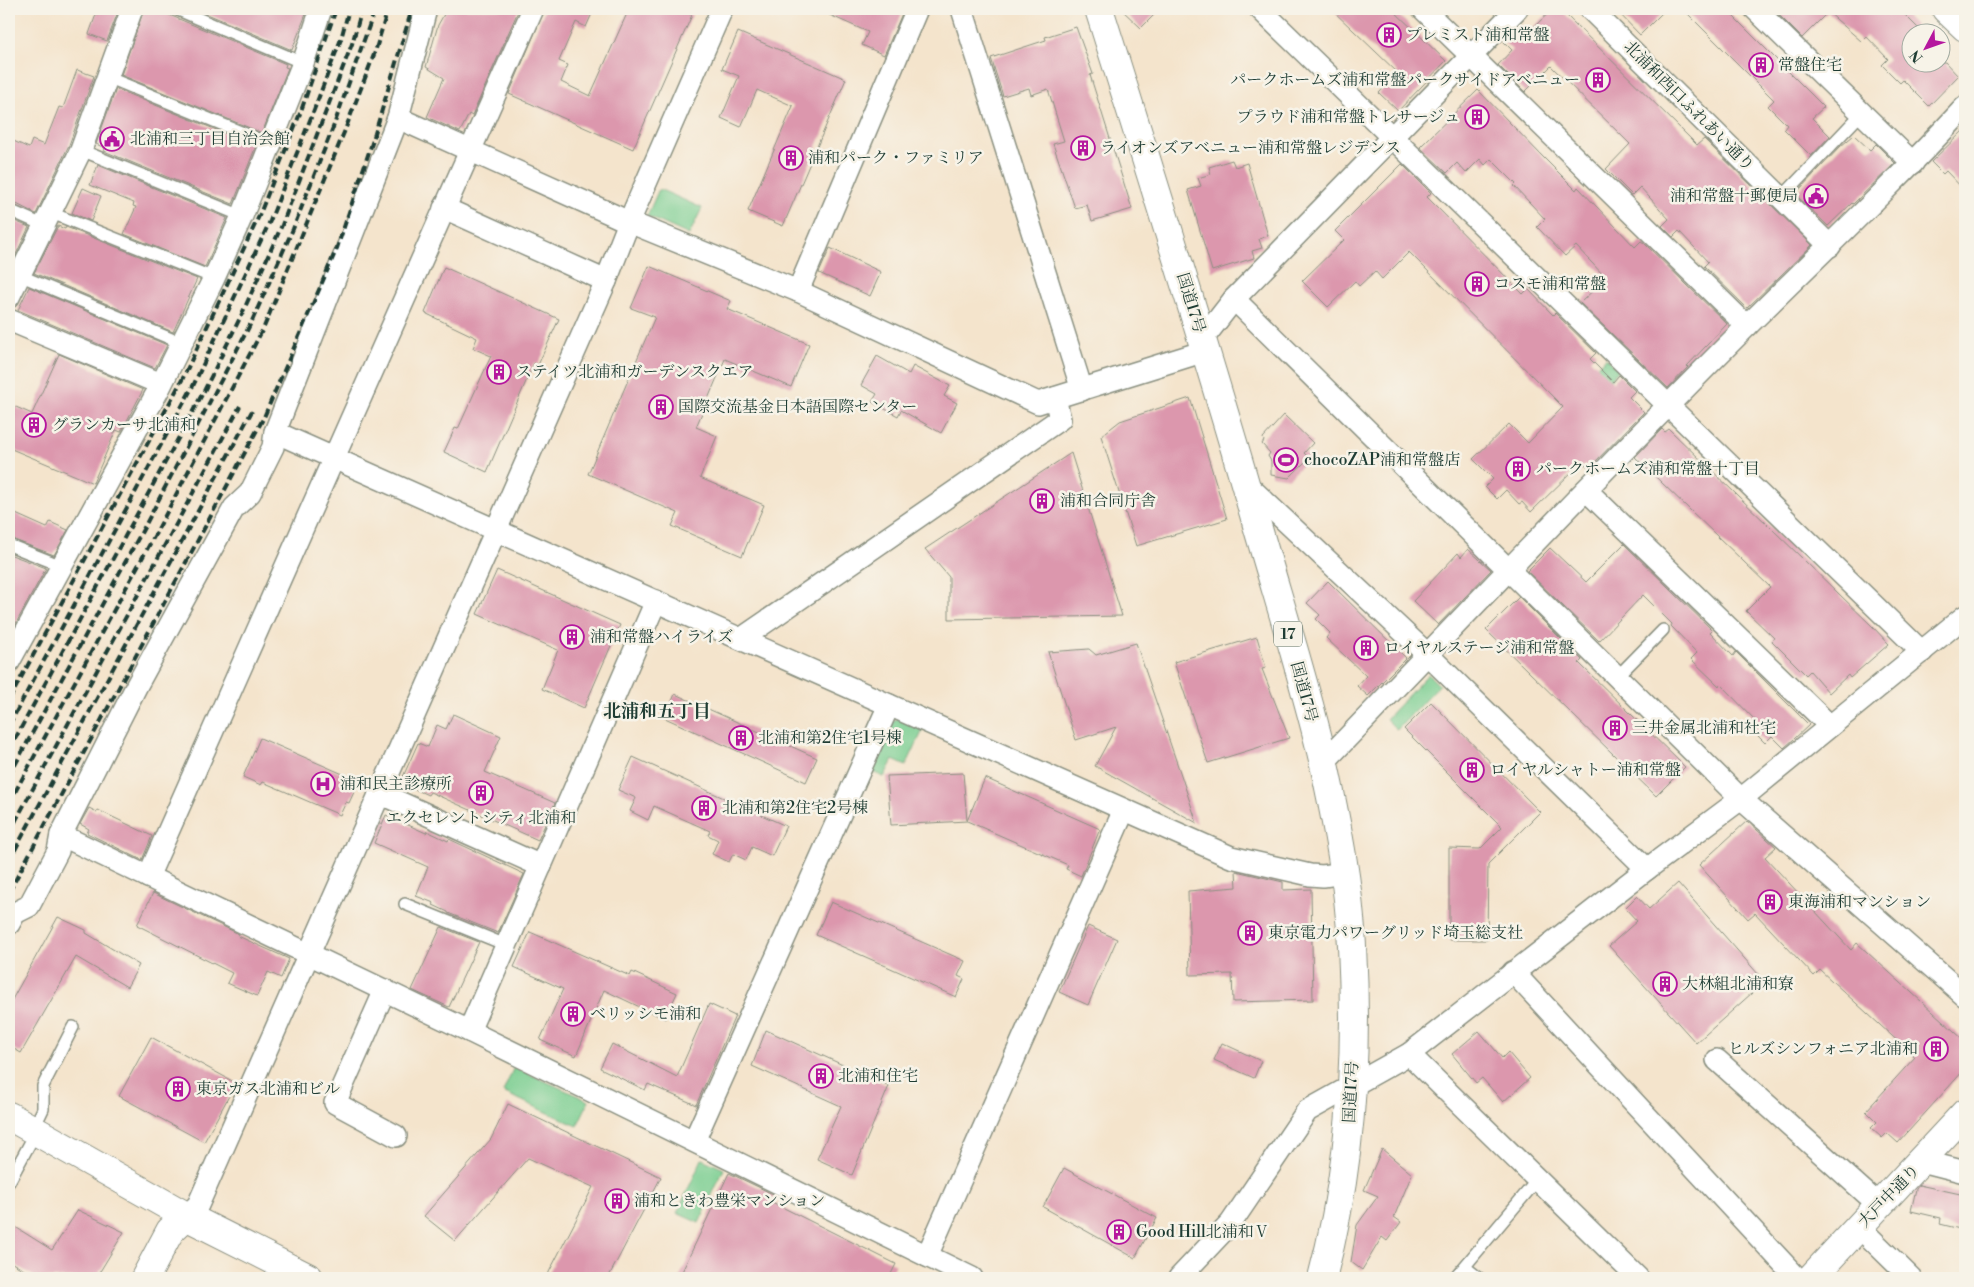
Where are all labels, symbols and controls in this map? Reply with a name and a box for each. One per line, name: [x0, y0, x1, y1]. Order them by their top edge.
building icon: プレミスト浦和常盤: [1376, 22, 1402, 48]
north arrow: [1902, 22, 1952, 72]
place label: プレミスト浦和常盤: [1406, 25, 1549, 45]
street label: 北浦和西口ふれあい通り: [1620, 37, 1758, 175]
text: N: [1907, 46, 1927, 66]
building icon: 常盤住宅: [1748, 52, 1774, 78]
place label: 常盤住宅: [1778, 55, 1842, 75]
building icon: パークホームズ浦和常盤パークサイドアベニュー: [1585, 67, 1611, 93]
place label: パークホームズ浦和常盤パークサイドアベニュー: [1230, 70, 1580, 90]
building icon: プラウド浦和常盤トレサージュ: [1464, 104, 1490, 130]
place label: プラウド浦和常盤トレサージュ: [1237, 107, 1460, 127]
public building icon: 北浦和三丁目自治会館: [99, 126, 125, 152]
place label: 北浦和三丁目自治会館: [130, 129, 290, 149]
building icon: ライオンズアベニュー浦和常盤レジデンス: [1070, 135, 1096, 161]
place label: ライオンズアベニュー浦和常盤レジデンス: [1100, 138, 1401, 158]
building icon: 浦和パーク・ファミリア: [778, 145, 804, 171]
place label: 浦和パーク・ファミリア: [808, 148, 984, 168]
public building icon: 浦和常盤十郵便局: [1803, 183, 1829, 209]
place label: 浦和常盤十郵便局: [1670, 186, 1798, 206]
street label: 国道17号: [1172, 270, 1210, 336]
building icon: コスモ浦和常盤: [1464, 271, 1490, 297]
place label: コスモ浦和常盤: [1494, 274, 1606, 294]
building icon: ステイツ北浦和ガーデンスクエア: [486, 359, 512, 385]
place label: ステイツ北浦和ガーデンスクエア: [516, 362, 753, 382]
building icon: 国際交流基金日本語国際センター: [648, 394, 674, 420]
place label: 国際交流基金日本語国際センター: [678, 397, 917, 417]
building icon: グランカーサ北浦和: [21, 412, 47, 438]
place label: グランカーサ北浦和: [52, 415, 196, 435]
sports icon: chocoZAP浦和常盤店: [1273, 447, 1299, 473]
place label: chocoZAP浦和常盤店: [1304, 450, 1460, 470]
building icon: パークホームズ浦和常盤十丁目: [1505, 456, 1531, 482]
place label: パークホームズ浦和常盤十丁目: [1536, 459, 1760, 479]
building icon: 浦和合同庁舎: [1029, 488, 1055, 514]
place label: 浦和合同庁舎: [1060, 491, 1156, 511]
road number: 17: [1274, 622, 1302, 646]
building icon: 浦和常盤ハイライズ: [559, 624, 585, 650]
place label: 浦和常盤ハイライズ: [590, 627, 733, 647]
building icon: ロイヤルステージ浦和常盤: [1353, 635, 1379, 661]
place label: ロイヤルステージ浦和常盤: [1384, 638, 1574, 658]
street label: 国道17号: [1286, 659, 1322, 725]
district label: 北浦和五丁目: [603, 700, 711, 723]
building icon: 三井金属北浦和社宅: [1602, 715, 1628, 741]
place label: 三井金属北浦和社宅: [1632, 718, 1776, 738]
building icon: 北浦和第2住宅1号棟: [728, 725, 754, 751]
place label: 北浦和第2住宅1号棟: [758, 728, 902, 748]
building icon: ロイヤルシャトー浦和常盤: [1459, 757, 1485, 783]
place label: ロイヤルシャトー浦和常盤: [1490, 760, 1681, 780]
hospital icon: 浦和民主診療所: [310, 771, 336, 797]
place label: 浦和民主診療所: [340, 774, 452, 794]
building icon: エクセレントシティ北浦和: [468, 780, 494, 806]
building icon: 北浦和第2住宅2号棟: [691, 795, 717, 821]
place label: 北浦和第2住宅2号棟: [722, 798, 868, 818]
place label: エクセレントシティ北浦和: [386, 808, 576, 828]
building icon: 東海浦和マンション: [1757, 889, 1783, 915]
place label: 東海浦和マンション: [1788, 892, 1931, 912]
building icon: 東京電力パワーグリッド埼玉総支社: [1237, 920, 1263, 946]
place label: 東京電力パワーグリッド埼玉総支社: [1268, 923, 1523, 943]
building icon: 大林組北浦和寮: [1652, 971, 1678, 997]
place label: 大林組北浦和寮: [1682, 974, 1794, 994]
building icon: ベリッシモ浦和: [560, 1001, 586, 1027]
place label: ベリッシモ浦和: [590, 1004, 701, 1024]
building icon: ヒルズシンフォニア北浦和: [1923, 1036, 1949, 1062]
place label: ヒルズシンフォニア北浦和: [1728, 1039, 1918, 1059]
street label: 国道17号: [1339, 1060, 1363, 1124]
building icon: 北浦和住宅: [808, 1063, 834, 1089]
place label: 北浦和住宅: [838, 1066, 918, 1086]
building icon: 東京ガス北浦和ビル: [165, 1076, 191, 1102]
place label: 東京ガス北浦和ビル: [196, 1079, 340, 1099]
street label: 大戸中通り: [1854, 1160, 1924, 1232]
building icon: 浦和ときわ豊栄マンション: [604, 1188, 630, 1214]
place label: 浦和ときわ豊栄マンション: [634, 1191, 825, 1211]
building icon: Good Hill北浦和Ⅴ: [1106, 1219, 1132, 1245]
place label: Good Hill北浦和Ⅴ: [1136, 1222, 1270, 1242]

